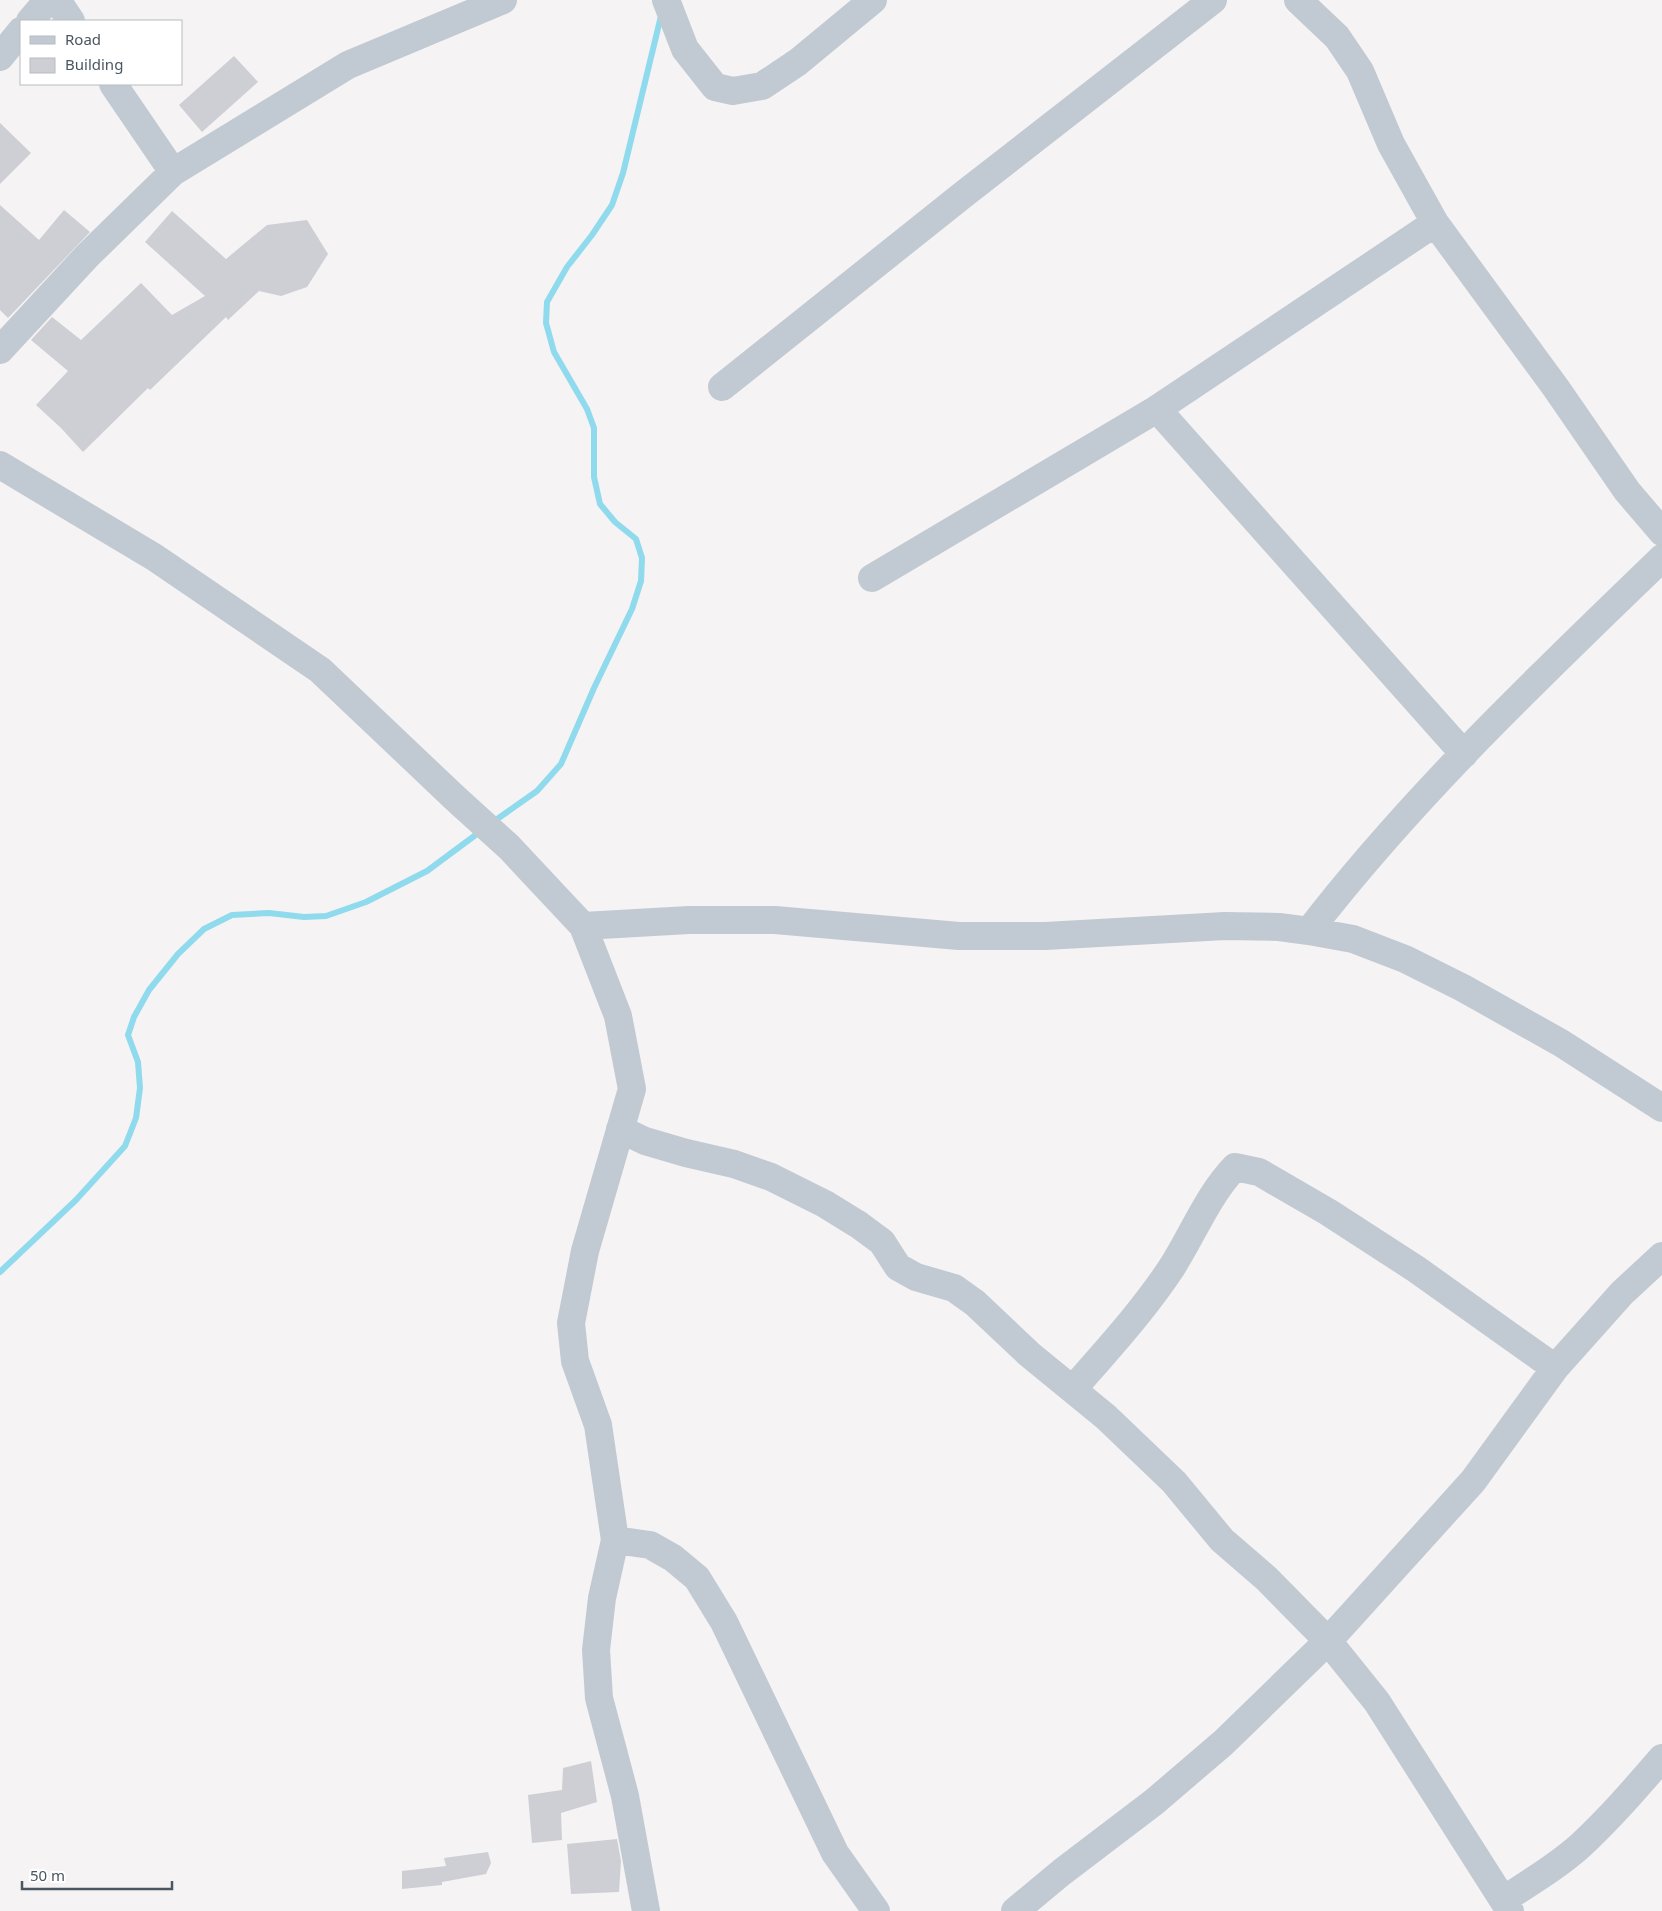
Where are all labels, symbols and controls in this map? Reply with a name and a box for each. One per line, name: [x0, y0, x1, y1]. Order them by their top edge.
legend: [20, 20, 182, 85]
text: Road: [65, 29, 101, 49]
text: Building: [65, 54, 123, 74]
scale bar: [22, 1858, 172, 1890]
text: 50 m: [30, 1865, 65, 1885]

